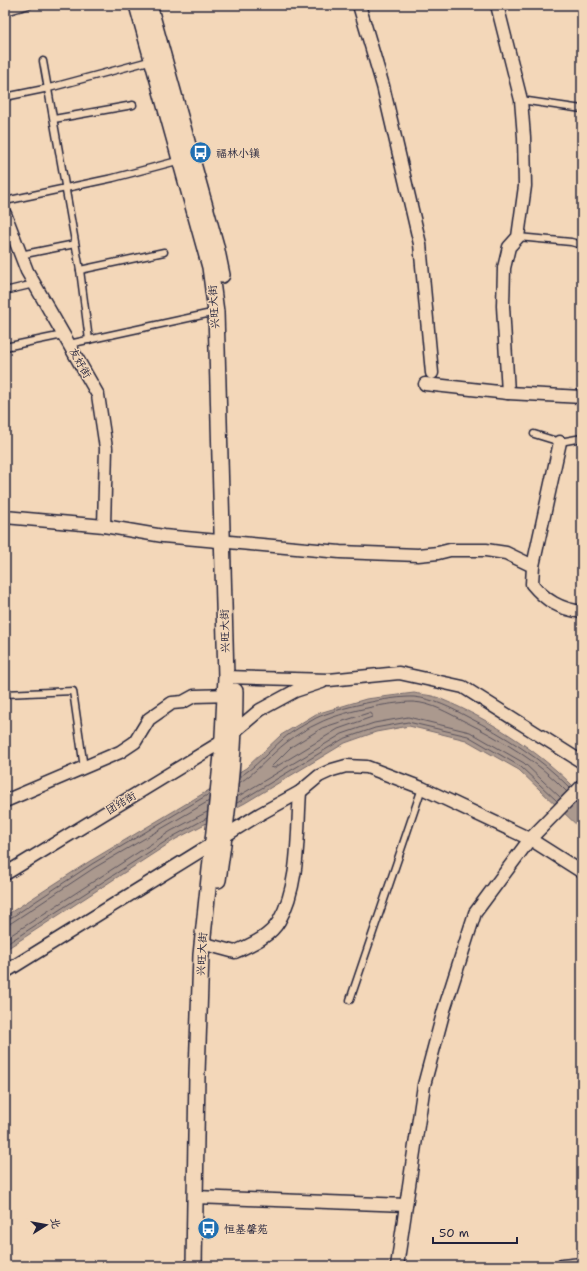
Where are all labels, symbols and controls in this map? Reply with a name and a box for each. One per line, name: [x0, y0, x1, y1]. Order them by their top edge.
bus stop icon: 福林小镇: [187, 140, 213, 166]
place label: 福林小镇: [216, 146, 260, 161]
street label: 兴旺大街: [205, 284, 223, 329]
street label: 友好街: [65, 345, 95, 382]
street label: 兴旺大街: [217, 608, 233, 653]
street label: 团结街: [103, 788, 140, 818]
street label: 兴旺大街: [193, 931, 211, 976]
north arrow: [26, 1205, 66, 1245]
text: 北: [47, 1216, 64, 1230]
bus stop icon: 恒基馨苑: [195, 1216, 221, 1242]
scale bar: [433, 1219, 517, 1245]
place label: 恒基馨苑: [224, 1222, 268, 1237]
text: 50 m: [439, 1225, 469, 1241]

